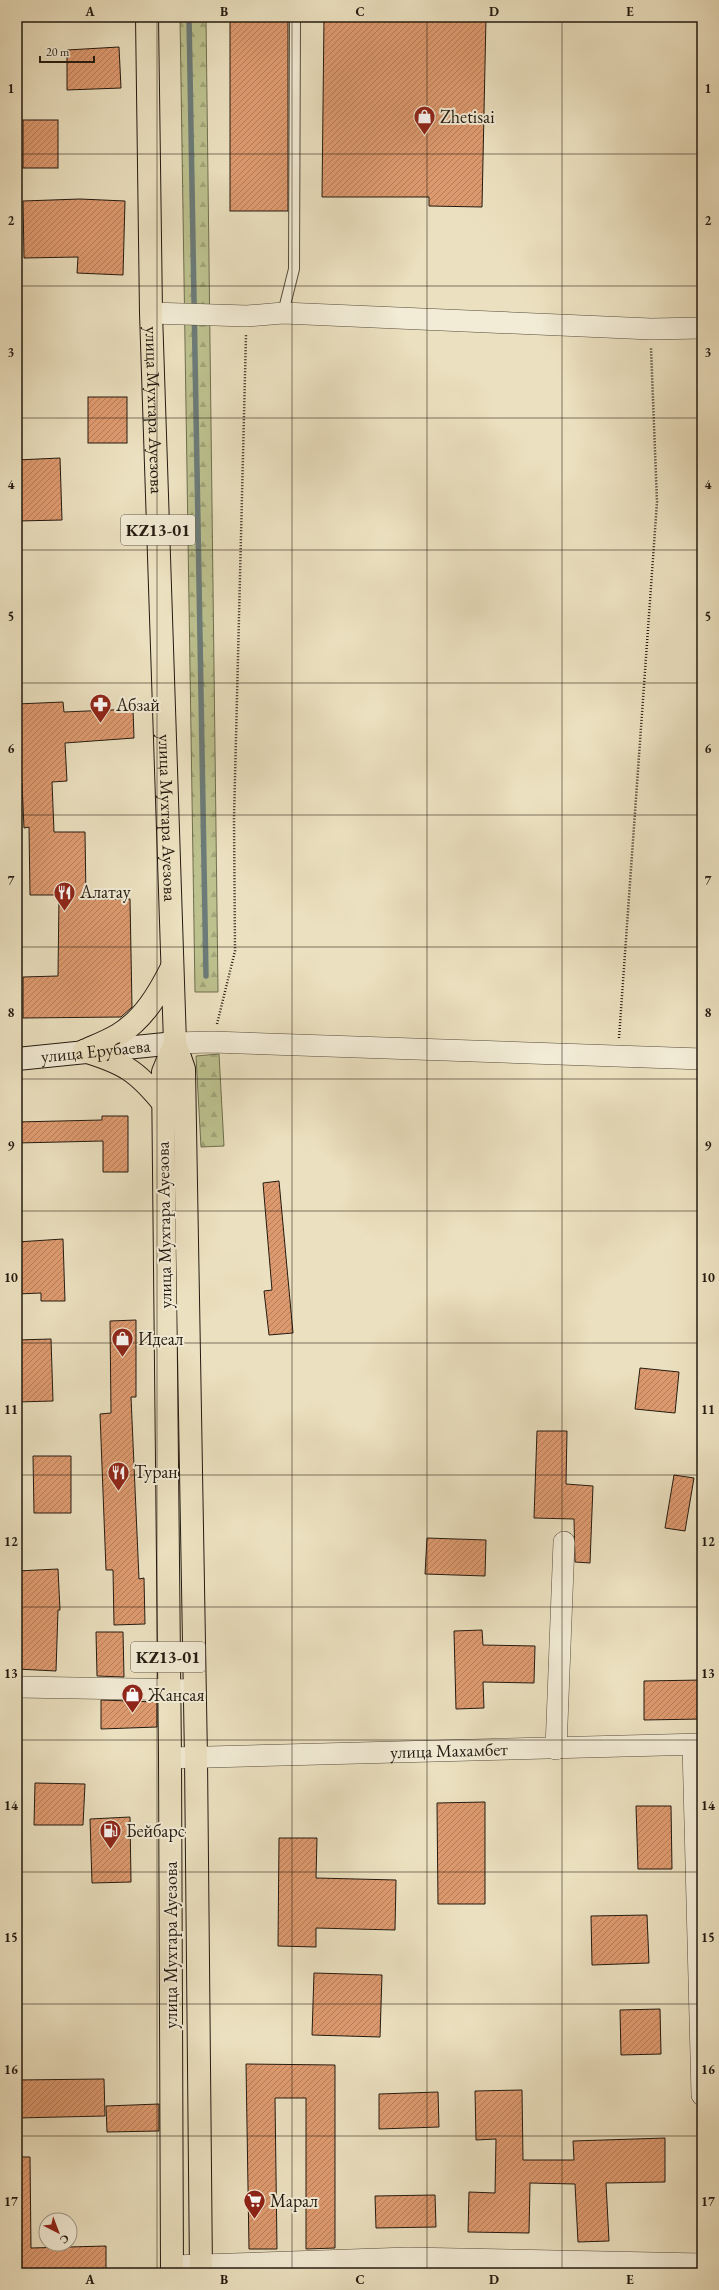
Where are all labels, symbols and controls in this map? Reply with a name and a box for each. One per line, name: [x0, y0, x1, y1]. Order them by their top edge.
text: A: [84, 3, 95, 20]
text: B: [220, 3, 228, 20]
text: C: [355, 3, 365, 20]
text: D: [489, 3, 499, 20]
text: E: [626, 3, 634, 20]
scale bar: [40, 38, 94, 64]
text: 20 m: [46, 44, 70, 60]
text: 1: [8, 80, 15, 97]
text: 1: [705, 80, 712, 97]
shop icon: Zhetisai: [411, 104, 437, 137]
place label: Zhetisai: [440, 105, 495, 128]
text: 2: [8, 212, 15, 229]
text: 2: [705, 212, 712, 229]
street label: улица Мухтара Ауезова: [140, 326, 169, 495]
text: 3: [8, 344, 15, 361]
text: 3: [705, 344, 712, 361]
text: 4: [8, 476, 15, 493]
text: 4: [705, 476, 712, 493]
road number: KZ13-01: [121, 515, 195, 545]
text: 5: [8, 608, 14, 625]
text: 5: [705, 608, 711, 625]
pharmacy icon: Абзай: [88, 692, 114, 725]
place label: Абзай: [115, 693, 160, 716]
street label: улица Мухтара Ауезова: [154, 734, 182, 903]
text: 6: [8, 740, 15, 757]
text: 6: [705, 740, 712, 757]
text: 7: [8, 872, 15, 889]
text: 7: [705, 872, 712, 889]
restaurant icon: Алатау: [51, 879, 77, 912]
place label: Алатау: [79, 880, 131, 903]
text: 8: [8, 1004, 15, 1021]
text: 8: [705, 1004, 712, 1021]
street label: улица Ерубаева: [40, 1033, 152, 1068]
text: 9: [8, 1137, 15, 1154]
text: 9: [705, 1137, 712, 1154]
street label: улица Мухтара Ауезова: [151, 1140, 176, 1309]
text: 10: [4, 1269, 18, 1286]
text: 10: [701, 1269, 715, 1286]
shop icon: Идеал: [110, 1326, 136, 1359]
place label: Идеал: [138, 1327, 184, 1350]
text: 11: [4, 1401, 18, 1418]
text: 11: [701, 1401, 715, 1418]
restaurant icon: Туран: [106, 1459, 132, 1492]
place label: Туран: [134, 1460, 178, 1483]
text: 12: [4, 1533, 18, 1550]
text: 12: [701, 1533, 715, 1550]
road number: KZ13-01: [131, 1642, 205, 1672]
text: 13: [4, 1665, 18, 1682]
text: 13: [701, 1665, 715, 1682]
shop icon: Жансая: [119, 1682, 145, 1715]
place label: Жансая: [147, 1683, 205, 1706]
street label: улица Махамбет: [390, 1737, 509, 1763]
text: 14: [4, 1797, 18, 1814]
text: 14: [701, 1797, 715, 1814]
fuel station icon: Бейбарс: [98, 1818, 124, 1851]
place label: Бейбарс: [126, 1819, 185, 1842]
street label: улица Мухтара Ауезова: [159, 1861, 182, 2029]
text: 15: [4, 1929, 18, 1946]
text: 15: [701, 1929, 715, 1946]
text: 16: [4, 2061, 18, 2078]
text: 16: [701, 2061, 715, 2078]
supermarket icon: Марал: [242, 2188, 268, 2221]
place label: Марал: [270, 2189, 318, 2212]
text: 17: [4, 2193, 18, 2210]
text: 17: [701, 2193, 715, 2210]
north arrow: [38, 2212, 78, 2252]
text: С: [57, 2232, 72, 2247]
text: A: [84, 2271, 95, 2288]
text: B: [220, 2271, 228, 2288]
text: C: [355, 2271, 365, 2288]
text: D: [489, 2271, 499, 2288]
text: E: [626, 2271, 634, 2288]

